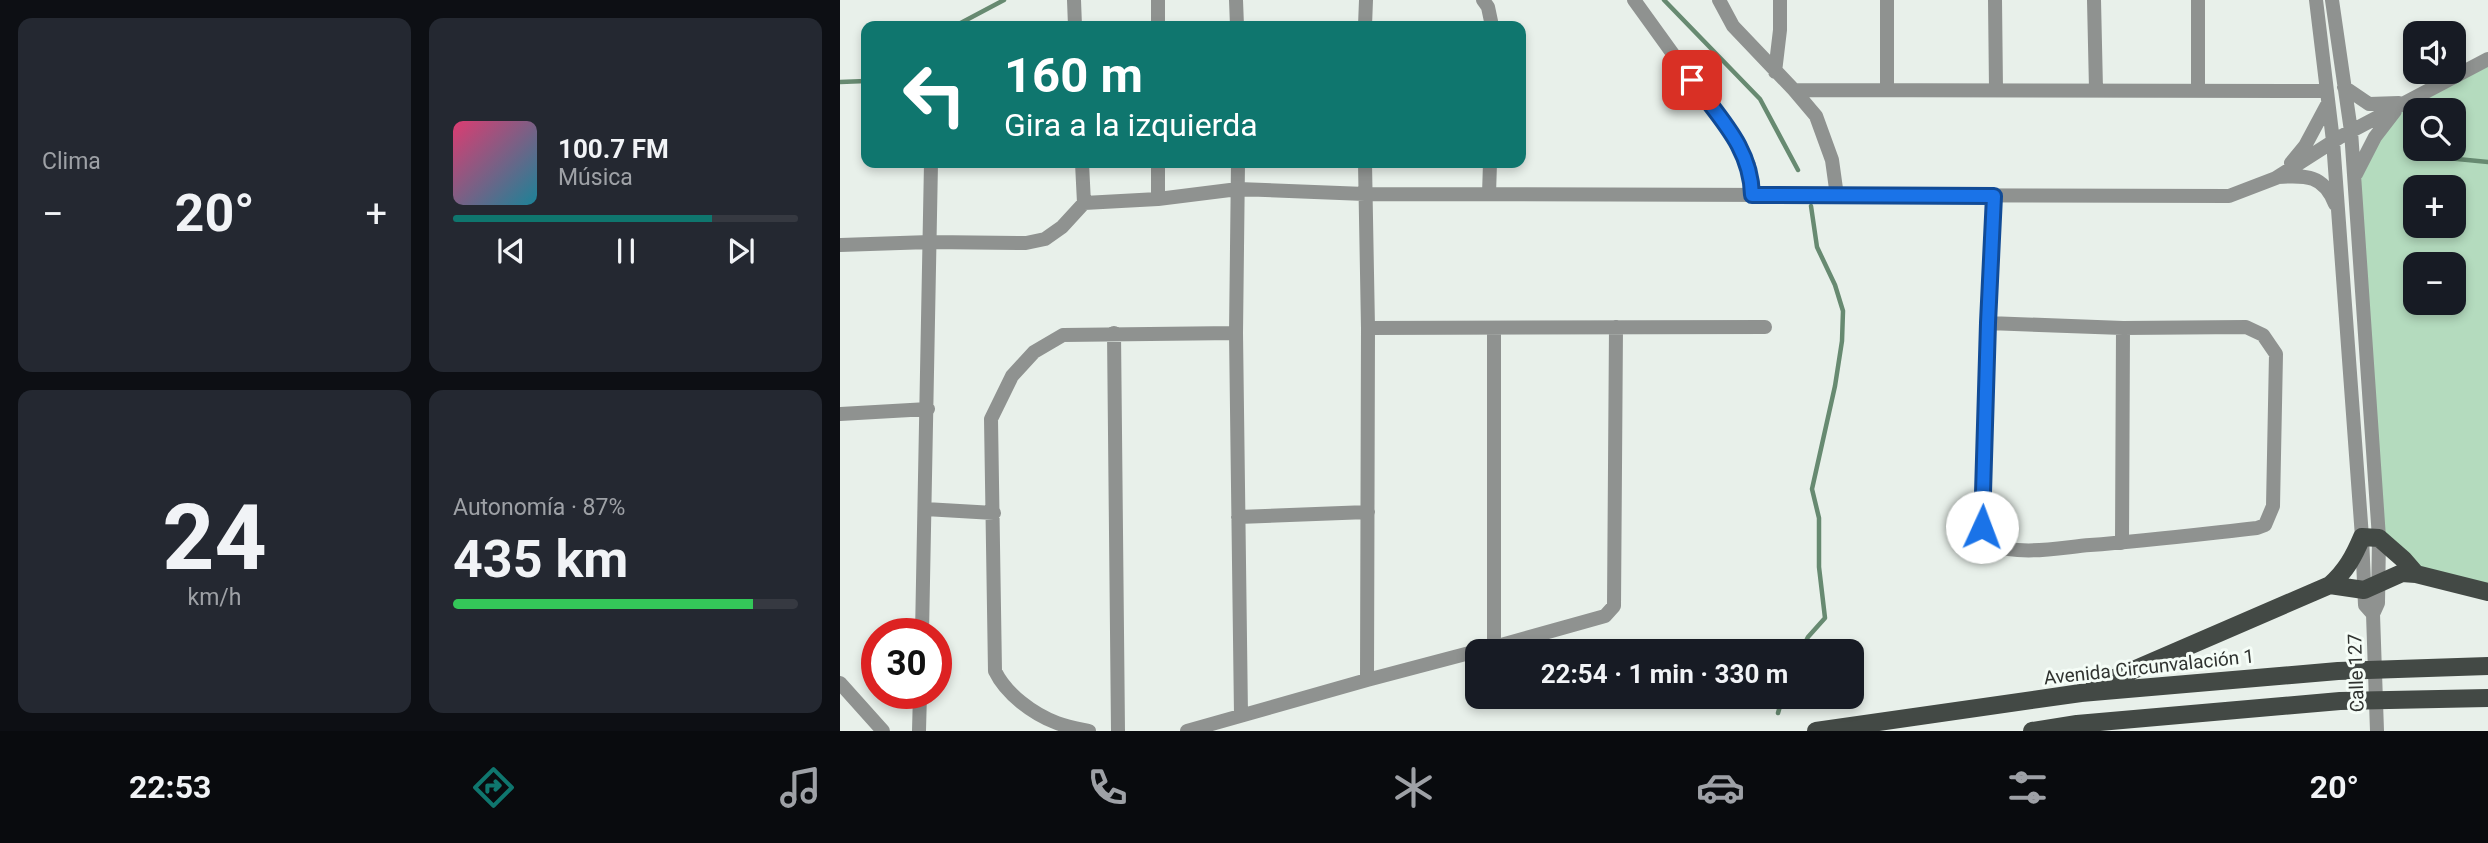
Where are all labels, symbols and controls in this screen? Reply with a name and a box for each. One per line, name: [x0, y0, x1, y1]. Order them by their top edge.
map controls: [2403, 21, 2466, 315]
button: sound: [2403, 21, 2466, 84]
text: 160 m: [1004, 47, 1143, 104]
icon: left: [889, 49, 980, 140]
pin: [1662, 50, 1722, 110]
icon: arrive: [1673, 61, 1711, 99]
button: search: [2403, 98, 2466, 161]
text: Gira a la izquierda: [1004, 106, 1258, 144]
text: 100.7 FM: [558, 134, 669, 164]
text: Clima: [42, 148, 101, 175]
text: Música: [558, 164, 633, 191]
button: +: [2403, 175, 2466, 238]
text: 20°: [175, 183, 255, 244]
text: −: [42, 192, 64, 236]
text: +: [365, 192, 387, 236]
icon: previous: [492, 232, 530, 270]
icon: pause: [607, 232, 645, 270]
icon: next: [722, 232, 760, 270]
button: −: [2403, 252, 2466, 315]
text: 24: [162, 485, 267, 591]
position arrow: [1945, 490, 2019, 564]
text: Autonomía · 87%: [453, 494, 625, 521]
text: 435 km: [453, 529, 628, 590]
text: km/h: [188, 584, 242, 611]
speed limit sign: 30: [861, 618, 952, 709]
street label: Calle 127: [2343, 633, 2369, 713]
street label: Avenida Circunvalación 1: [2042, 644, 2256, 690]
text: 22:54 · 1 min · 330 m: [1541, 659, 1788, 689]
icon: directions: [469, 763, 518, 812]
icon: music: [776, 763, 825, 812]
icon: phone: [1083, 763, 1132, 812]
icon: climate: [1389, 763, 1438, 812]
icon: car: [1696, 763, 1745, 812]
icon: filters: [2003, 763, 2052, 812]
text: 22:53: [129, 768, 211, 806]
text: 20°: [2310, 768, 2359, 806]

